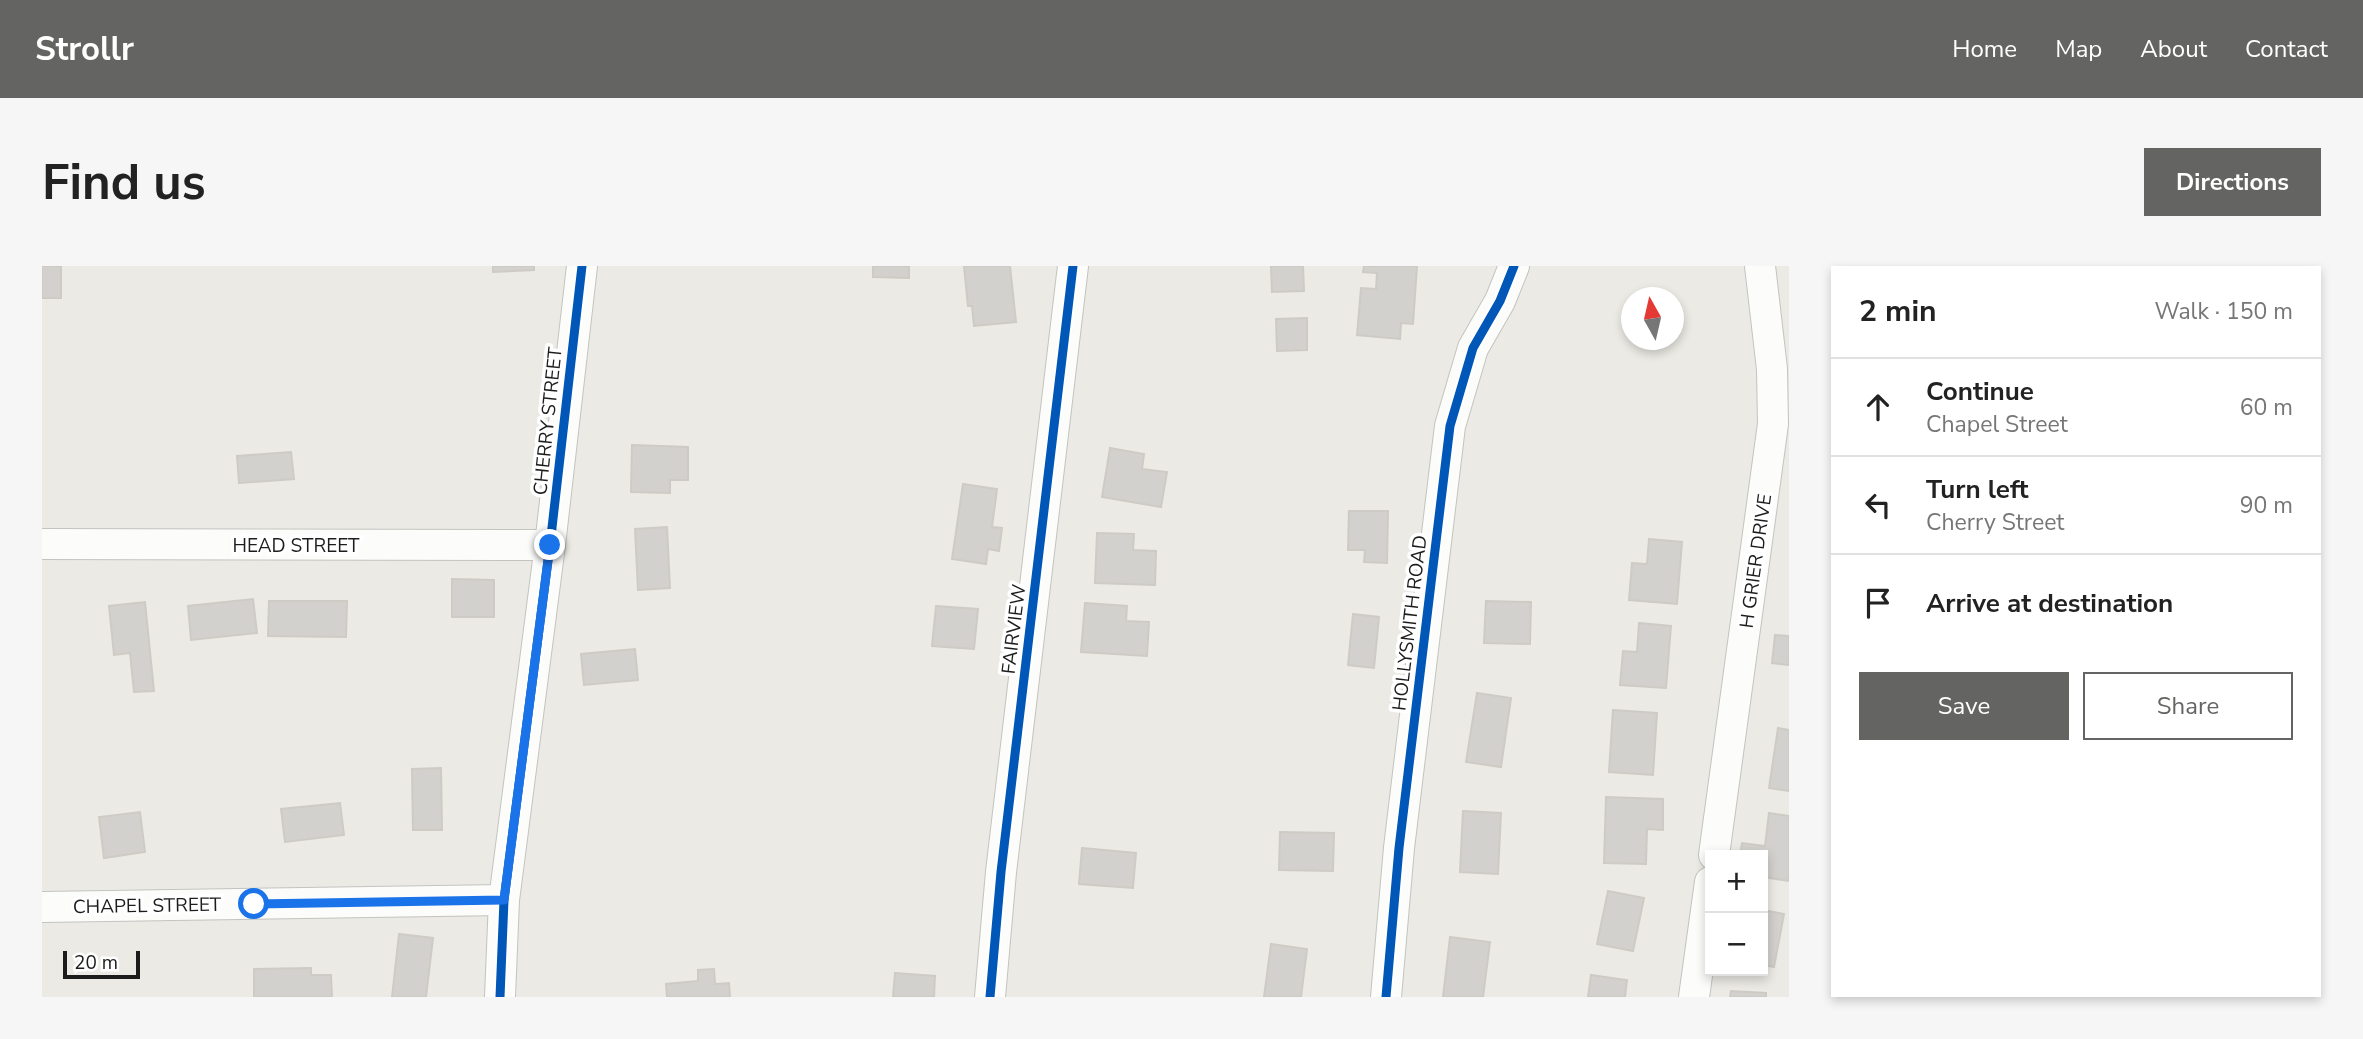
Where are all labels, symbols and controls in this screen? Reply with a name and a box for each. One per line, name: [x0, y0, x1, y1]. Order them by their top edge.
text: Strollr: [35, 27, 134, 72]
text: Home: [1952, 33, 2017, 65]
text: Map: [2055, 33, 2102, 65]
text: About: [2140, 33, 2207, 65]
text: Contact: [2245, 33, 2328, 65]
button: Directions: [2144, 148, 2321, 216]
text: Find us: [42, 149, 206, 216]
north arrow: [1621, 287, 1684, 350]
text: 2 min: [1859, 291, 1937, 332]
text: Walk · 150 m: [2154, 296, 2293, 327]
street label: CHERRY STREET: [527, 345, 569, 496]
text: Continue: [1926, 374, 2034, 409]
icon: ahead: [1859, 388, 1897, 426]
text: 60 m: [2240, 392, 2293, 423]
text: Chapel Street: [1926, 409, 2068, 440]
text: Turn left: [1926, 472, 2029, 507]
icon: left: [1859, 486, 1897, 524]
text: 90 m: [2240, 490, 2293, 521]
street label: H GRIER DRIVE: [1734, 492, 1778, 630]
text: Cherry Street: [1926, 507, 2064, 538]
route end: [534, 529, 565, 560]
street label: HEAD STREET: [233, 533, 360, 559]
street label: HOLLYSMITH ROAD: [1386, 534, 1434, 712]
street label: FAIRVIEW: [996, 583, 1032, 676]
icon: arrive: [1859, 584, 1897, 622]
text: Arrive at destination: [1926, 586, 2173, 621]
button: Save: [1859, 672, 2069, 740]
button: Share: [2083, 672, 2293, 740]
map controls: [1705, 850, 1768, 976]
button: +: [1705, 850, 1768, 913]
route start: [238, 888, 269, 919]
street label: CHAPEL STREET: [73, 892, 222, 920]
button: −: [1705, 913, 1768, 976]
scale bar: [63, 948, 140, 980]
text: 20 m: [74, 950, 118, 976]

